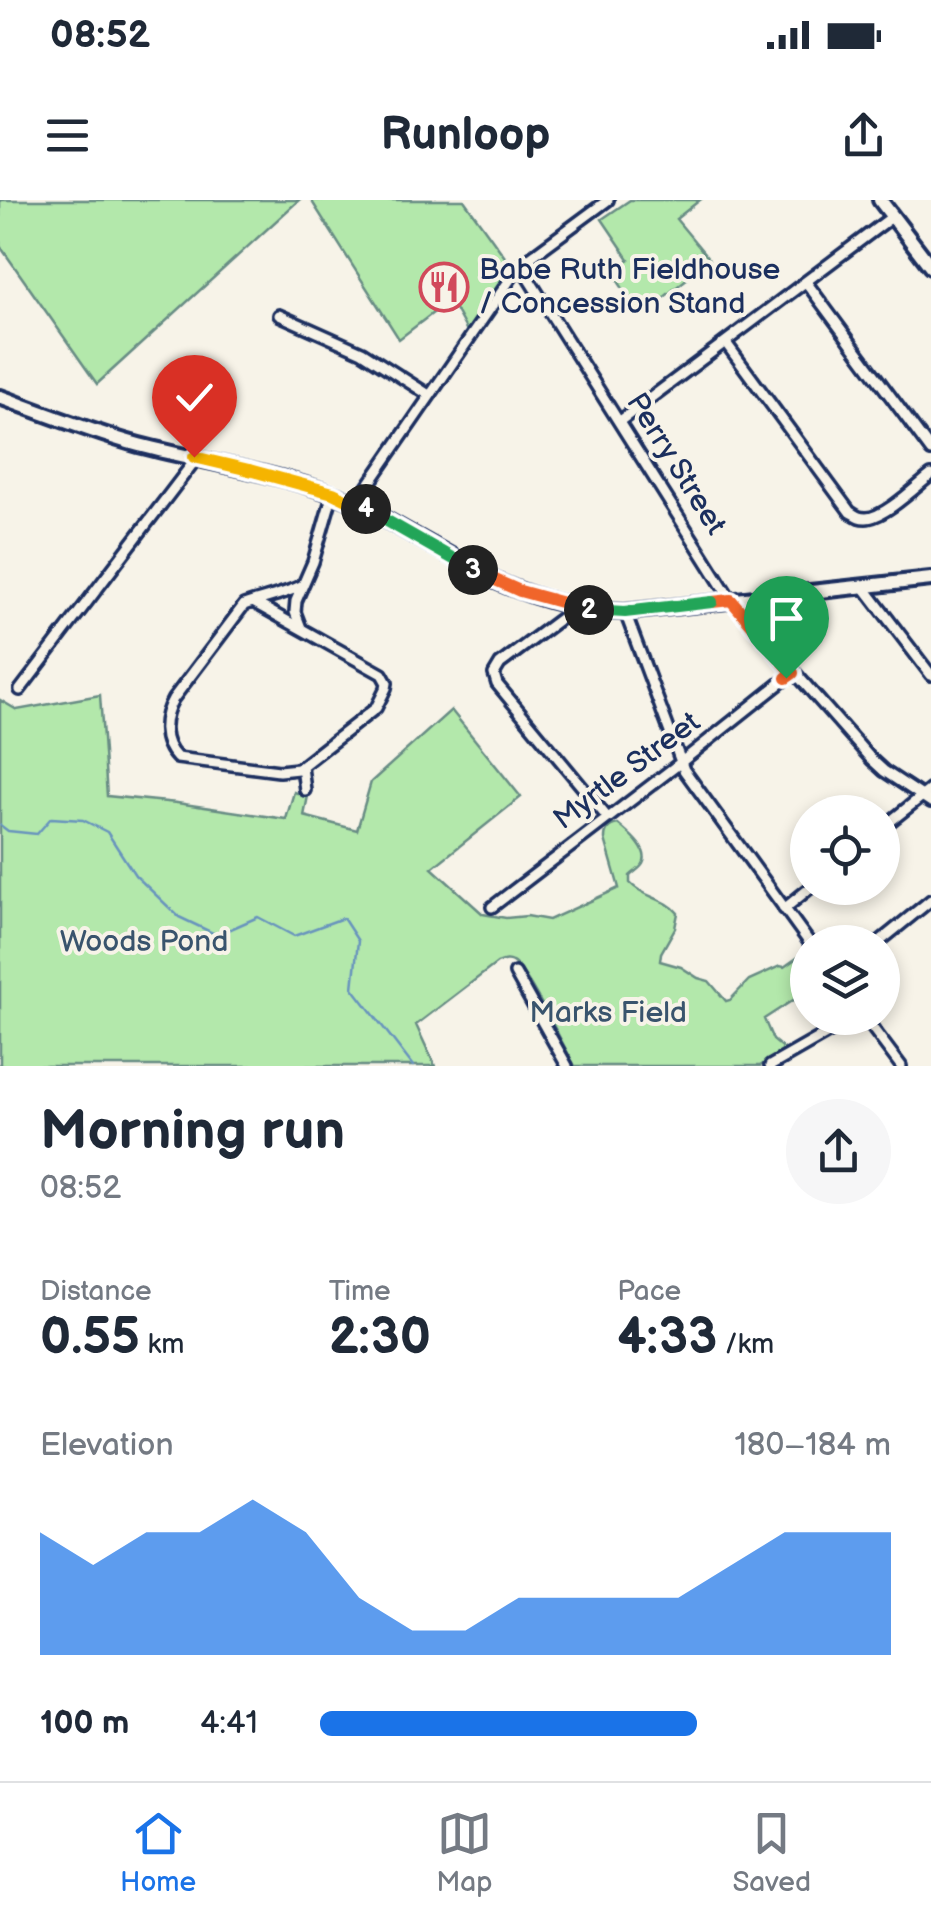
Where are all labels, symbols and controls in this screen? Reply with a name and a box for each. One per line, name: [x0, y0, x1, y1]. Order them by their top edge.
text: 08:52: [50, 13, 150, 58]
icon: menu: [40, 108, 95, 163]
text: Runloop: [381, 108, 550, 163]
icon: share: [836, 108, 891, 163]
place label: Babe Ruth Fieldhouse / Concession Stand: [479, 252, 780, 322]
restaurant icon: Babe Ruth Fieldhouse / Concession Stand: [418, 261, 470, 313]
pin: [152, 355, 237, 458]
icon: check: [167, 370, 222, 425]
street label: Perry Street: [618, 387, 734, 541]
pin: 4: [341, 484, 391, 534]
text: 4: [358, 492, 374, 525]
pin: 3: [448, 545, 498, 595]
text: 3: [465, 553, 481, 586]
pin: [744, 576, 829, 679]
pin: 2: [564, 585, 614, 635]
icon: arrive: [759, 591, 814, 646]
text: 2: [581, 593, 597, 626]
street label: Myrtle Street: [547, 704, 707, 838]
map controls: [790, 795, 900, 1035]
button: locate: [790, 795, 900, 905]
park label: Woods Pond: [60, 924, 228, 960]
button: layers: [790, 925, 900, 1035]
park label: Marks Field: [529, 995, 687, 1031]
text: Morning run: [40, 1098, 345, 1165]
button: share: [786, 1099, 891, 1204]
text: 08:52: [40, 1169, 121, 1208]
text: Distance: [40, 1275, 152, 1308]
text: Time: [329, 1275, 391, 1308]
text: Pace: [617, 1275, 681, 1308]
text: 0.55: [40, 1308, 140, 1368]
text: 2:30: [329, 1308, 431, 1368]
text: 4:33: [617, 1308, 717, 1368]
text: km: [140, 1328, 184, 1361]
text: /km: [717, 1328, 774, 1361]
text: Elevation: [40, 1426, 173, 1465]
text: 180–184 m: [734, 1426, 891, 1465]
text: 100 m: [40, 1704, 129, 1743]
text: 4:41: [200, 1704, 258, 1743]
tab: Home: [120, 1806, 196, 1899]
tab: Map: [436, 1806, 492, 1899]
tab: Saved: [732, 1806, 811, 1899]

